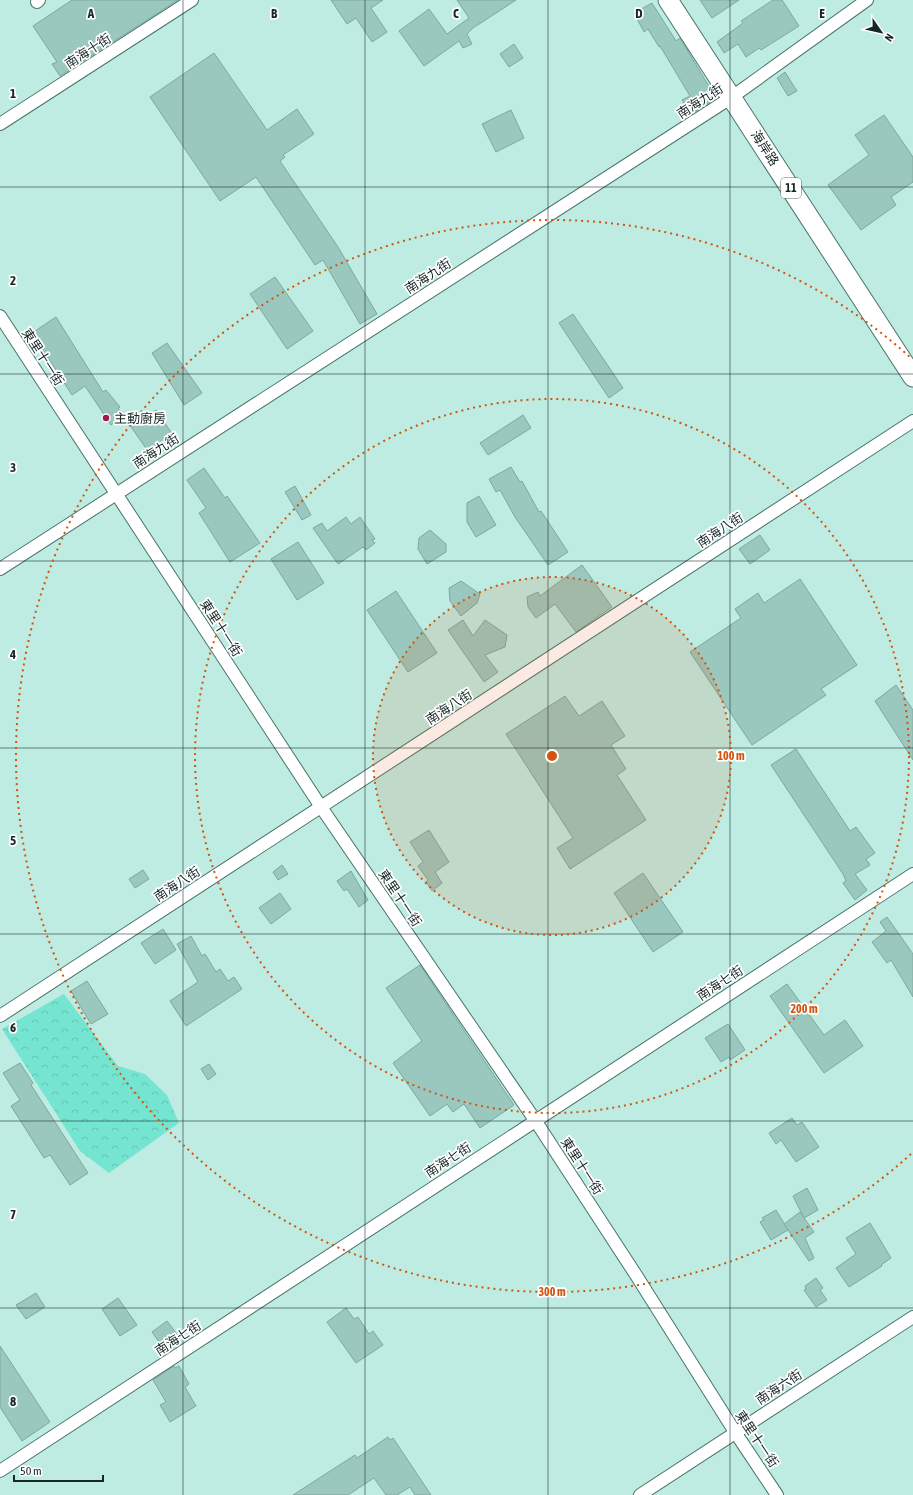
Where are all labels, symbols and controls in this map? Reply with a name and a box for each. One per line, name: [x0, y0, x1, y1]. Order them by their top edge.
text: A: [87, 6, 95, 21]
text: B: [271, 6, 278, 21]
text: C: [453, 6, 459, 21]
text: D: [635, 6, 643, 21]
text: E: [819, 6, 825, 21]
north arrow: [861, 12, 901, 52]
street label: 南海十街: [62, 31, 114, 71]
text: N: [882, 32, 896, 44]
street label: 南海九街: [674, 81, 726, 121]
text: 1: [10, 86, 16, 101]
street label: 海岸路: [748, 128, 782, 168]
road number: 11: [781, 178, 801, 198]
street label: 南海九街: [402, 256, 454, 296]
text: 2: [10, 273, 16, 288]
street label: 東里十一街: [19, 326, 67, 388]
place label: 主動廚房: [114, 411, 166, 426]
marker: 主動廚房: [101, 413, 111, 423]
street label: 南海九街: [130, 431, 182, 471]
text: 3: [10, 460, 16, 475]
street label: 南海八街: [694, 510, 746, 550]
street label: 東里十一街: [197, 597, 245, 659]
text: 4: [9, 647, 16, 662]
street label: 南海八街: [423, 687, 475, 727]
centre of rings: [545, 749, 559, 763]
text: 100 m: [717, 749, 745, 763]
text: 5: [10, 833, 16, 848]
street label: 南海八街: [151, 864, 203, 904]
street label: 東里十一街: [376, 867, 424, 929]
street label: 南海七街: [694, 963, 746, 1003]
text: 200 m: [790, 1002, 818, 1016]
text: 6: [10, 1020, 16, 1035]
street label: 東里十一街: [558, 1135, 606, 1197]
street label: 南海七街: [422, 1140, 474, 1180]
text: 7: [10, 1207, 16, 1222]
text: 300 m: [538, 1285, 566, 1299]
street label: 南海七街: [152, 1318, 204, 1358]
street label: 南海六街: [753, 1367, 805, 1407]
text: 8: [10, 1394, 16, 1409]
street label: 東里十一街: [733, 1408, 781, 1470]
scale bar: [14, 1457, 103, 1483]
text: 50 m: [20, 1464, 42, 1478]

